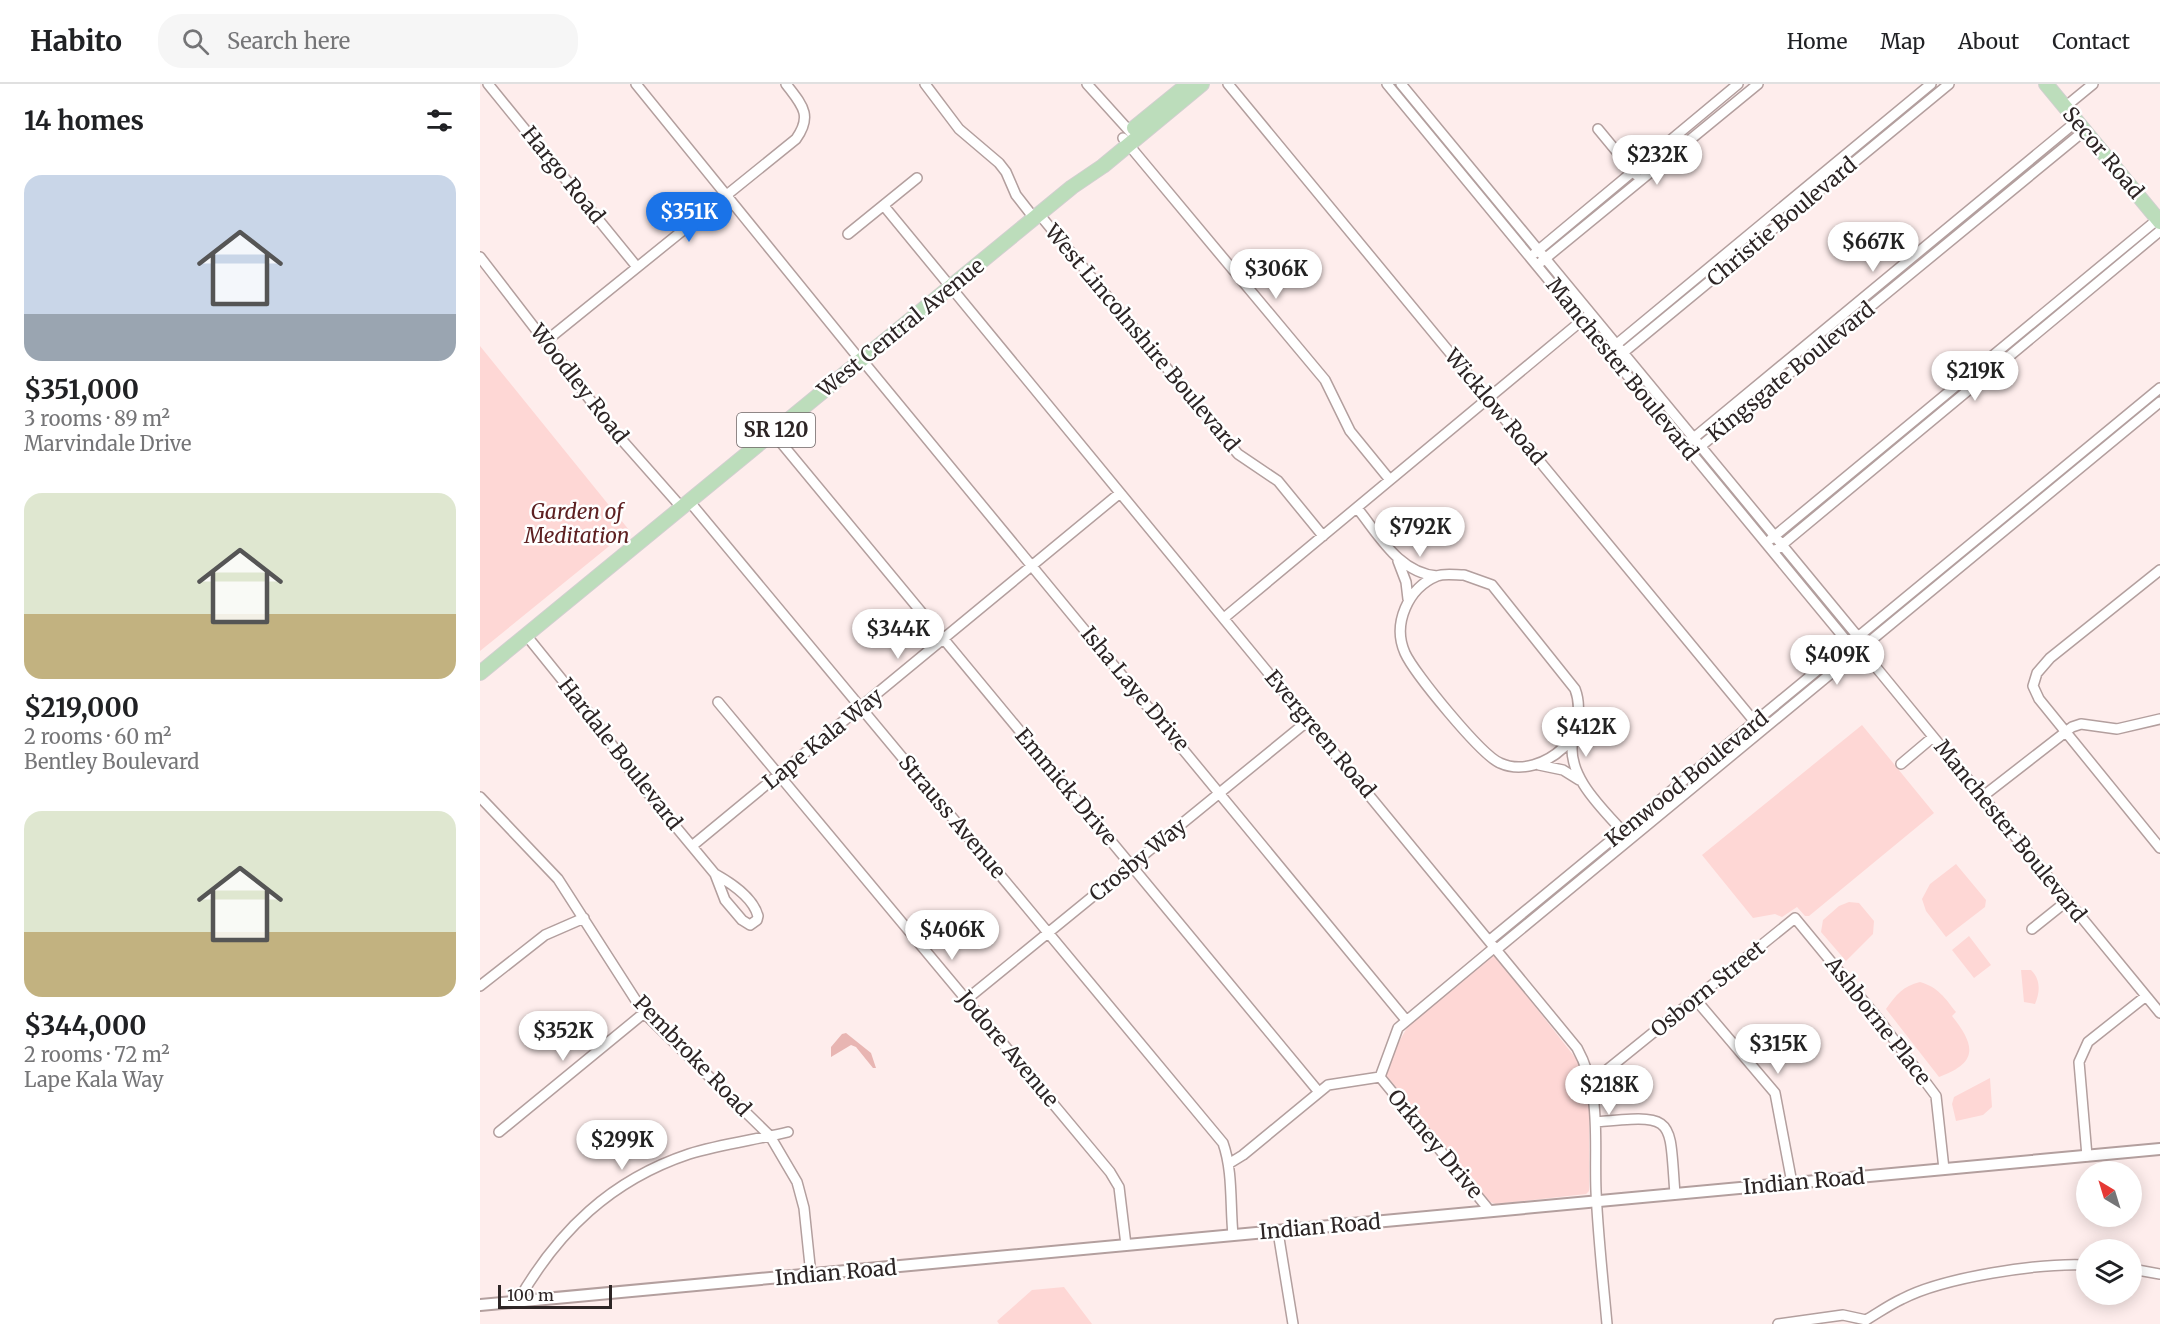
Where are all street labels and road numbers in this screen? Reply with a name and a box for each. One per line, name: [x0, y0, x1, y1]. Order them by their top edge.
street label: Secor Road: [2057, 101, 2150, 205]
street label: Hargo Road: [516, 120, 611, 229]
street label: Christie Boulevard: [1701, 151, 1862, 292]
street label: West Lincolnshire Boulevard: [1039, 218, 1246, 457]
street label: West Central Avenue: [811, 252, 990, 404]
street label: Manchester Boulevard: [1541, 272, 1704, 466]
street label: Kingsgate Boulevard: [1701, 295, 1880, 448]
street label: Woodley Road: [524, 318, 635, 449]
street label: Wicklow Road: [1438, 342, 1552, 471]
road number: SR 120: [737, 413, 815, 447]
street label: Isha Laye Drive: [1075, 621, 1195, 757]
street label: Evergreen Road: [1259, 664, 1382, 803]
street label: Hardale Boulevard: [553, 672, 688, 835]
street label: Lape Kala Way: [757, 682, 889, 795]
street label: Kenwood Boulevard: [1600, 704, 1774, 853]
street label: Emmick Drive: [1010, 723, 1123, 851]
street label: Manchester Boulevard: [1929, 734, 2092, 928]
street label: Strauss Avenue: [893, 749, 1012, 884]
street label: Crosby Way: [1083, 812, 1192, 907]
street label: Osborn Street: [1645, 934, 1770, 1043]
street label: Ashborne Place: [1819, 950, 1937, 1090]
street label: Jodore Avenue: [951, 984, 1065, 1112]
street label: Pembroke Road: [628, 989, 757, 1122]
street label: Orkney Drive: [1382, 1084, 1489, 1204]
street label: Indian Road: [1742, 1163, 1866, 1200]
street label: Indian Road: [1258, 1208, 1382, 1245]
street label: Indian Road: [774, 1254, 898, 1291]

